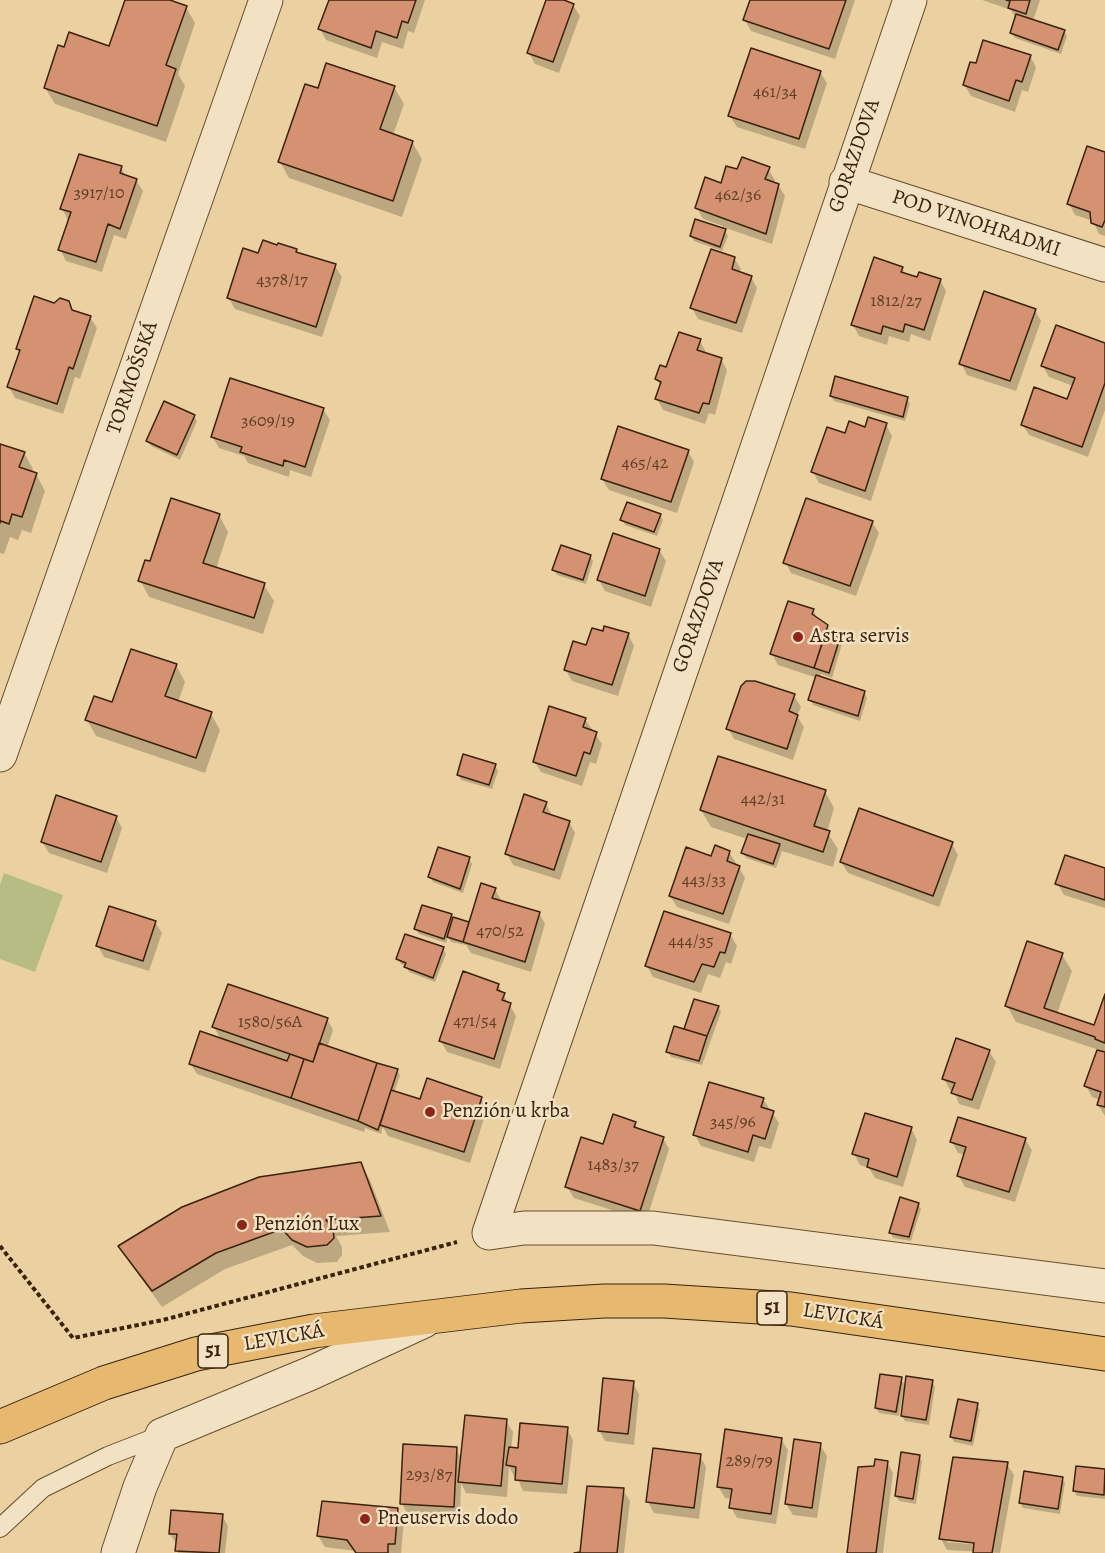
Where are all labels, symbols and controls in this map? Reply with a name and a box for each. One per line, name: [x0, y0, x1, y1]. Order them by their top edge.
house number: 461/34: [753, 82, 797, 104]
street label: GORAZDOVA: [824, 96, 886, 216]
house number: 3917/10: [73, 183, 125, 205]
house number: 462/36: [715, 185, 761, 207]
street label: POD VINOHRADMI: [888, 185, 1064, 263]
house number: 4378/17: [256, 270, 308, 292]
house number: 1812/27: [870, 291, 922, 313]
street label: TORMOŠSKÁ: [102, 318, 164, 438]
house number: 3609/19: [241, 411, 295, 433]
house number: 465/42: [622, 453, 668, 475]
street label: GORAZDOVA: [668, 556, 730, 676]
place label: Astra servis: [810, 624, 909, 650]
marker: Astra servis: [791, 630, 805, 644]
house number: 442/31: [741, 789, 785, 811]
house number: 443/33: [682, 870, 726, 892]
house number: 470/52: [476, 921, 524, 943]
house number: 444/35: [668, 931, 714, 953]
house number: 471/54: [453, 1011, 497, 1033]
house number: 1580/56A: [238, 1012, 302, 1034]
place label: Penzión u krba: [442, 1099, 570, 1125]
marker: Penzión u krba: [423, 1105, 437, 1119]
house number: 345/96: [710, 1112, 756, 1134]
house number: 1483/37: [587, 1155, 639, 1177]
place label: Penzión Lux: [254, 1212, 359, 1238]
marker: Penzión Lux: [235, 1218, 249, 1232]
road number: 51: [757, 1291, 787, 1325]
street label: LEVICKÁ: [801, 1298, 885, 1336]
street label: LEVICKÁ: [242, 1319, 326, 1357]
road number: 51: [198, 1334, 228, 1368]
house number: 289/79: [725, 1451, 773, 1473]
house number: 293/87: [406, 1465, 452, 1487]
place label: Pneuservis dodo: [377, 1506, 518, 1532]
marker: Pneuservis dodo: [358, 1512, 372, 1526]

